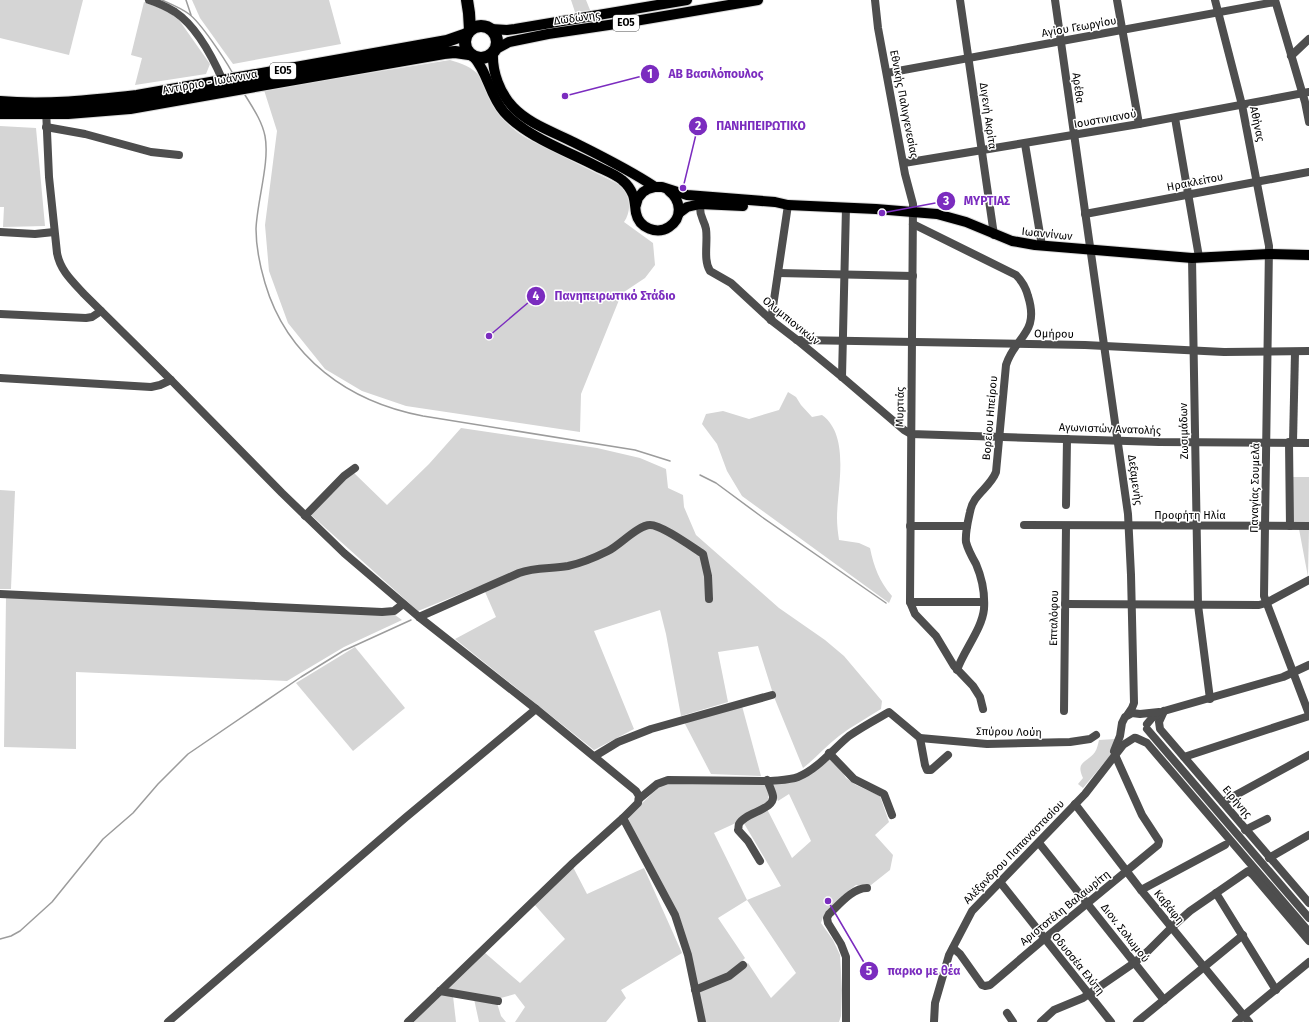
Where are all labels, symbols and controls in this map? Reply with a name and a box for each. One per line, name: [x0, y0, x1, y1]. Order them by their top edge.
street label: Δωδώνης: [553, 8, 601, 28]
street label: Αγίου Γεωργίου: [1041, 14, 1117, 40]
road number: ΕΟ5: [613, 15, 639, 31]
street label: Εθνικής Παλιγγενεσίας: [887, 49, 921, 159]
callout: ΑΒ Βασιλόπουλος: [640, 62, 771, 86]
road number: ΕΟ5: [270, 63, 296, 79]
text: ΑΒ Βασιλόπουλος: [667, 66, 764, 81]
street label: Αντίρριο - Ιωάννινα: [162, 67, 259, 97]
text: 1: [647, 67, 653, 81]
street label: Αρέθα: [1069, 72, 1087, 105]
street label: Διγενή Ακρίτα: [977, 82, 999, 151]
street label: Αθήνας: [1247, 105, 1267, 143]
street label: Ιουστινιανού: [1073, 107, 1137, 131]
callout: ΠΑΝΗΠΕΙΡΩΤΙΚΟ: [688, 114, 814, 138]
text: 2: [695, 119, 701, 133]
text: ΠΑΝΗΠΕΙΡΩΤΙΚΟ: [716, 119, 806, 133]
street label: Ηρακλείτου: [1166, 170, 1224, 194]
callout: ΜΥΡΤΙΑΣ: [936, 189, 1018, 213]
text: 3: [942, 194, 949, 208]
text: ΜΥΡΤΙΑΣ: [964, 194, 1010, 208]
street label: Ιωαννίνων: [1021, 225, 1074, 243]
callout: Πανηπειρωτικό Στάδιο: [526, 284, 683, 308]
text: Πανηπειρωτικό Στάδιο: [554, 288, 676, 303]
text: 4: [533, 289, 540, 303]
street label: Ολυμπιονικών: [760, 294, 823, 348]
street label: Ομήρου: [1034, 327, 1074, 341]
street label: Βορείου Ηπείρου: [980, 375, 1000, 461]
street label: Μυρτιάς: [893, 387, 907, 427]
street label: Ζωσιμάδων: [1177, 402, 1191, 459]
street label: Αγωνιστών Ανατολής: [1059, 421, 1161, 437]
street label: Παναγίας Σουμελά: [1248, 442, 1262, 533]
street label: Δεξαμενής: [1125, 454, 1145, 506]
street label: Προφήτη Ηλία: [1154, 509, 1226, 522]
street label: Επταλόφου: [1047, 590, 1061, 646]
street label: Σπύρου Λούη: [976, 725, 1042, 739]
street label: Ειρήνης: [1220, 783, 1254, 821]
street label: Αλέξανδρου Παπαναστασίου: [961, 797, 1067, 907]
street label: Αριστοτέλη Βαλαωρίτη: [1017, 868, 1113, 948]
street label: Καβάφη: [1151, 887, 1187, 927]
street label: Διον. Σολωμού: [1098, 901, 1152, 965]
street label: Οδυσσέα Ελύτη: [1049, 930, 1107, 998]
callout: παρκο με θέα: [859, 959, 968, 983]
text: παρκο με θέα: [887, 963, 960, 978]
text: 5: [866, 964, 873, 978]

